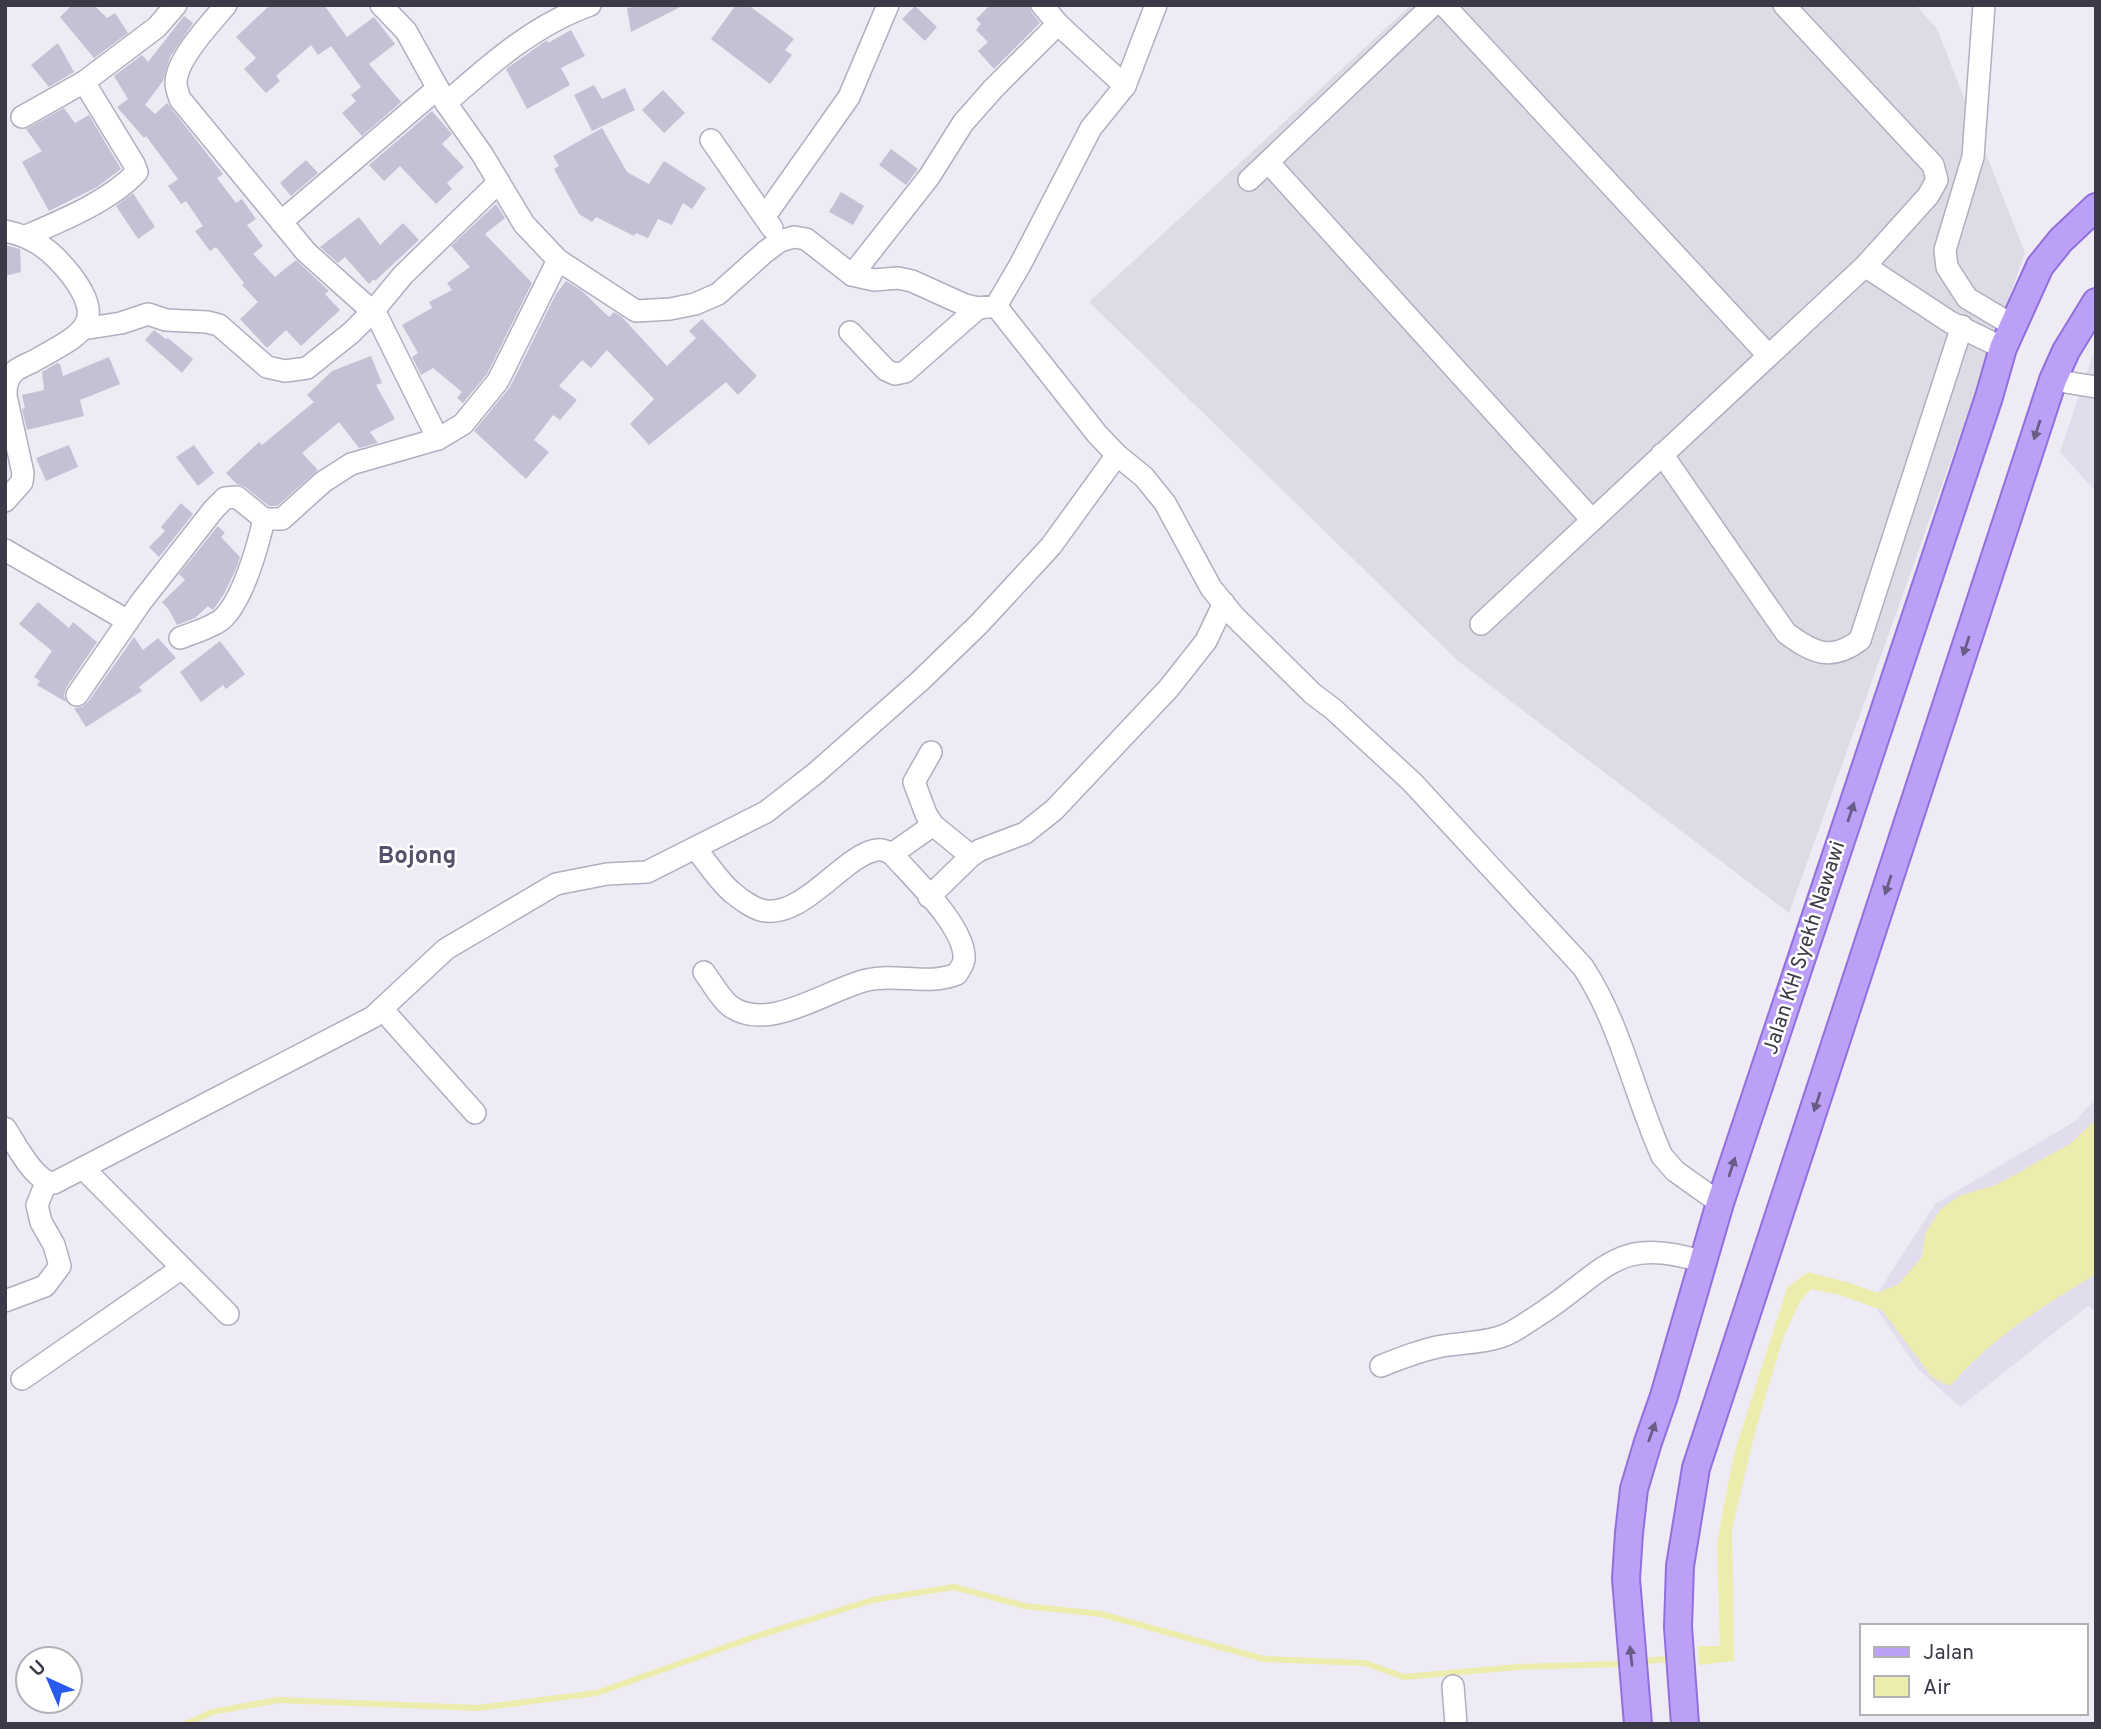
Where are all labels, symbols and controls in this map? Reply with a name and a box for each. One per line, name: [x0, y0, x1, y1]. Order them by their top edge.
one-way arrow: [2031, 419, 2042, 440]
one-way arrow: [1960, 636, 1971, 657]
one-way arrow: [1846, 801, 1856, 822]
street label: Jalan KH Syekh Nawawi: [1758, 838, 1852, 1058]
district label: Bojong: [378, 842, 456, 872]
one-way arrow: [1882, 875, 1892, 896]
one-way arrow: [1811, 1091, 1821, 1112]
one-way arrow: [1727, 1157, 1738, 1178]
one-way arrow: [1646, 1421, 1657, 1442]
legend: [1860, 1624, 2087, 1715]
text: Jalan: [1923, 1640, 1974, 1667]
north arrow: [14, 1645, 84, 1715]
one-way arrow: [1626, 1645, 1637, 1667]
text: U: [25, 1656, 52, 1683]
text: Air: [1923, 1675, 1951, 1702]

